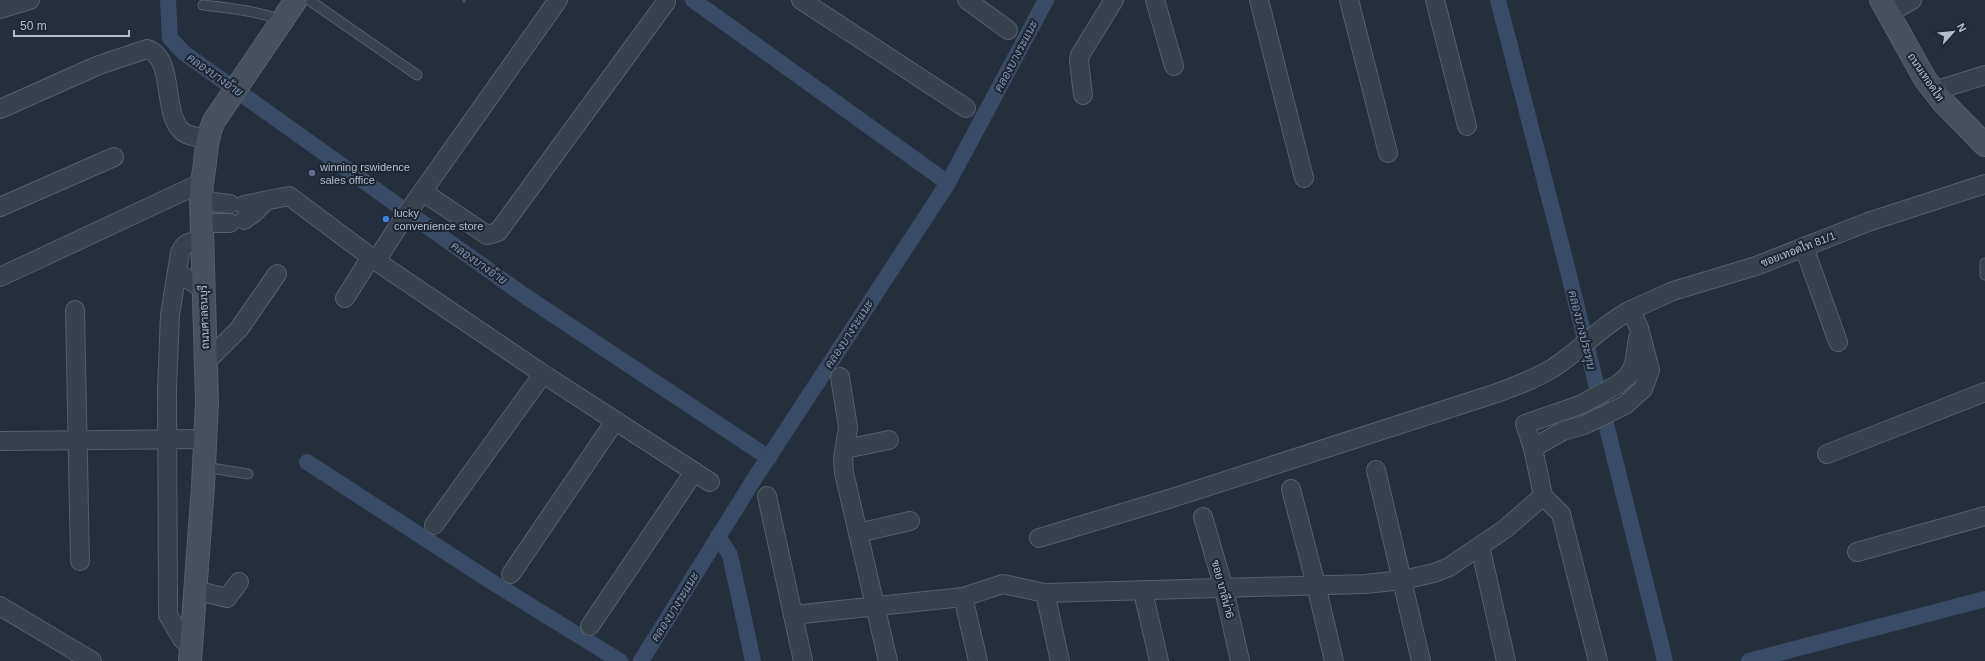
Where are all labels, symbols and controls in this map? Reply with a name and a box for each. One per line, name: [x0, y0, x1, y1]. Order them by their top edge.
scale bar: [14, 12, 129, 38]
north arrow: [1933, 12, 1973, 52]
water label: คลองบางระแนะ: [991, 17, 1041, 94]
text: 50 m: [20, 19, 47, 33]
text: N: [1955, 21, 1969, 34]
water label: คลองบางอ้าย: [184, 50, 246, 100]
street label: ถนนเทอดไท: [1905, 50, 1948, 103]
place label: winning rswidence sales office: [319, 161, 410, 186]
marker: winning rswidence sales office: [307, 168, 317, 178]
place label: lucky convenience store: [394, 207, 483, 232]
marker: lucky convenience store: [381, 214, 391, 224]
street label: ซอยเทอดไท 81/1: [1758, 227, 1837, 269]
water label: คลองบางอ้าย: [448, 238, 510, 288]
street label: ถนนศาลธนบุรี: [195, 285, 214, 349]
water label: คลองบางประทุน: [1563, 289, 1599, 372]
water label: คลองบางระแนะ: [822, 297, 877, 371]
street label: ซอย บาลีน่า6: [1209, 558, 1238, 619]
water label: คลองบางระแนะ: [648, 569, 702, 644]

